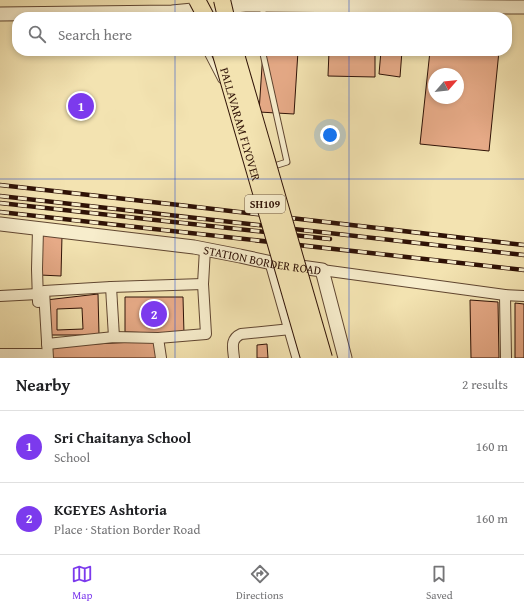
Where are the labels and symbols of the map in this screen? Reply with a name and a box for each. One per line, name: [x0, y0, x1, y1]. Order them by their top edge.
street label: PALLAVARAM FLYOVER: [217, 65, 266, 183]
north arrow: [428, 68, 464, 104]
pin: 1: [68, 91, 94, 121]
your location: [320, 125, 340, 145]
road number: SH109: [245, 195, 285, 213]
street label: STATION BORDER ROAD: [202, 241, 322, 278]
pin: 2: [141, 299, 167, 329]

